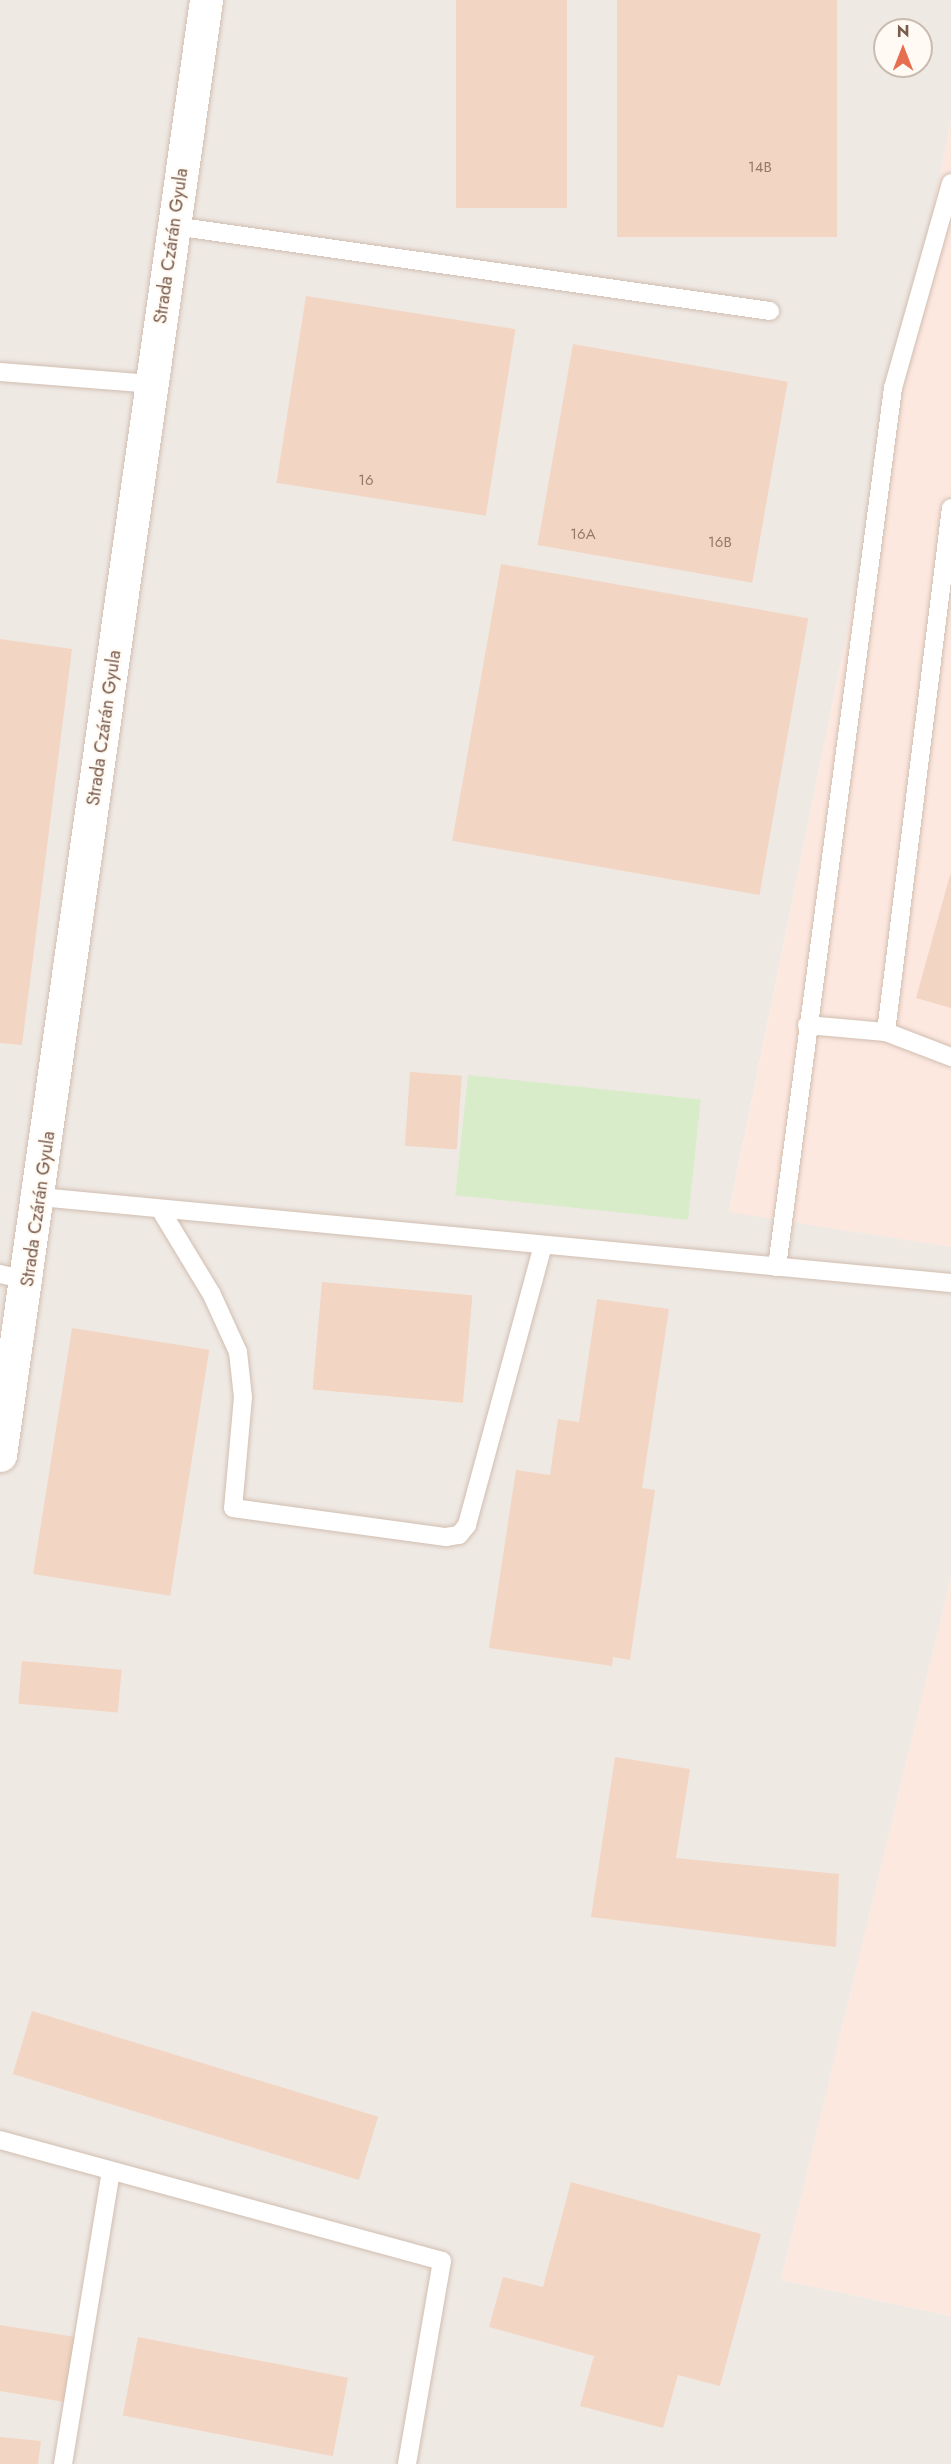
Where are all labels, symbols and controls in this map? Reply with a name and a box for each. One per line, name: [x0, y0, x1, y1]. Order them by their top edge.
north arrow: [873, 18, 933, 78]
text: N: [897, 20, 909, 43]
house number: 14B: [748, 159, 772, 177]
street label: Strada Czárán Gyula: [149, 167, 193, 325]
house number: 16: [358, 472, 374, 490]
house number: 16A: [570, 526, 596, 544]
house number: 16B: [708, 534, 732, 552]
street label: Strada Czárán Gyula: [82, 649, 126, 807]
street label: Strada Czárán Gyula: [16, 1130, 60, 1288]

